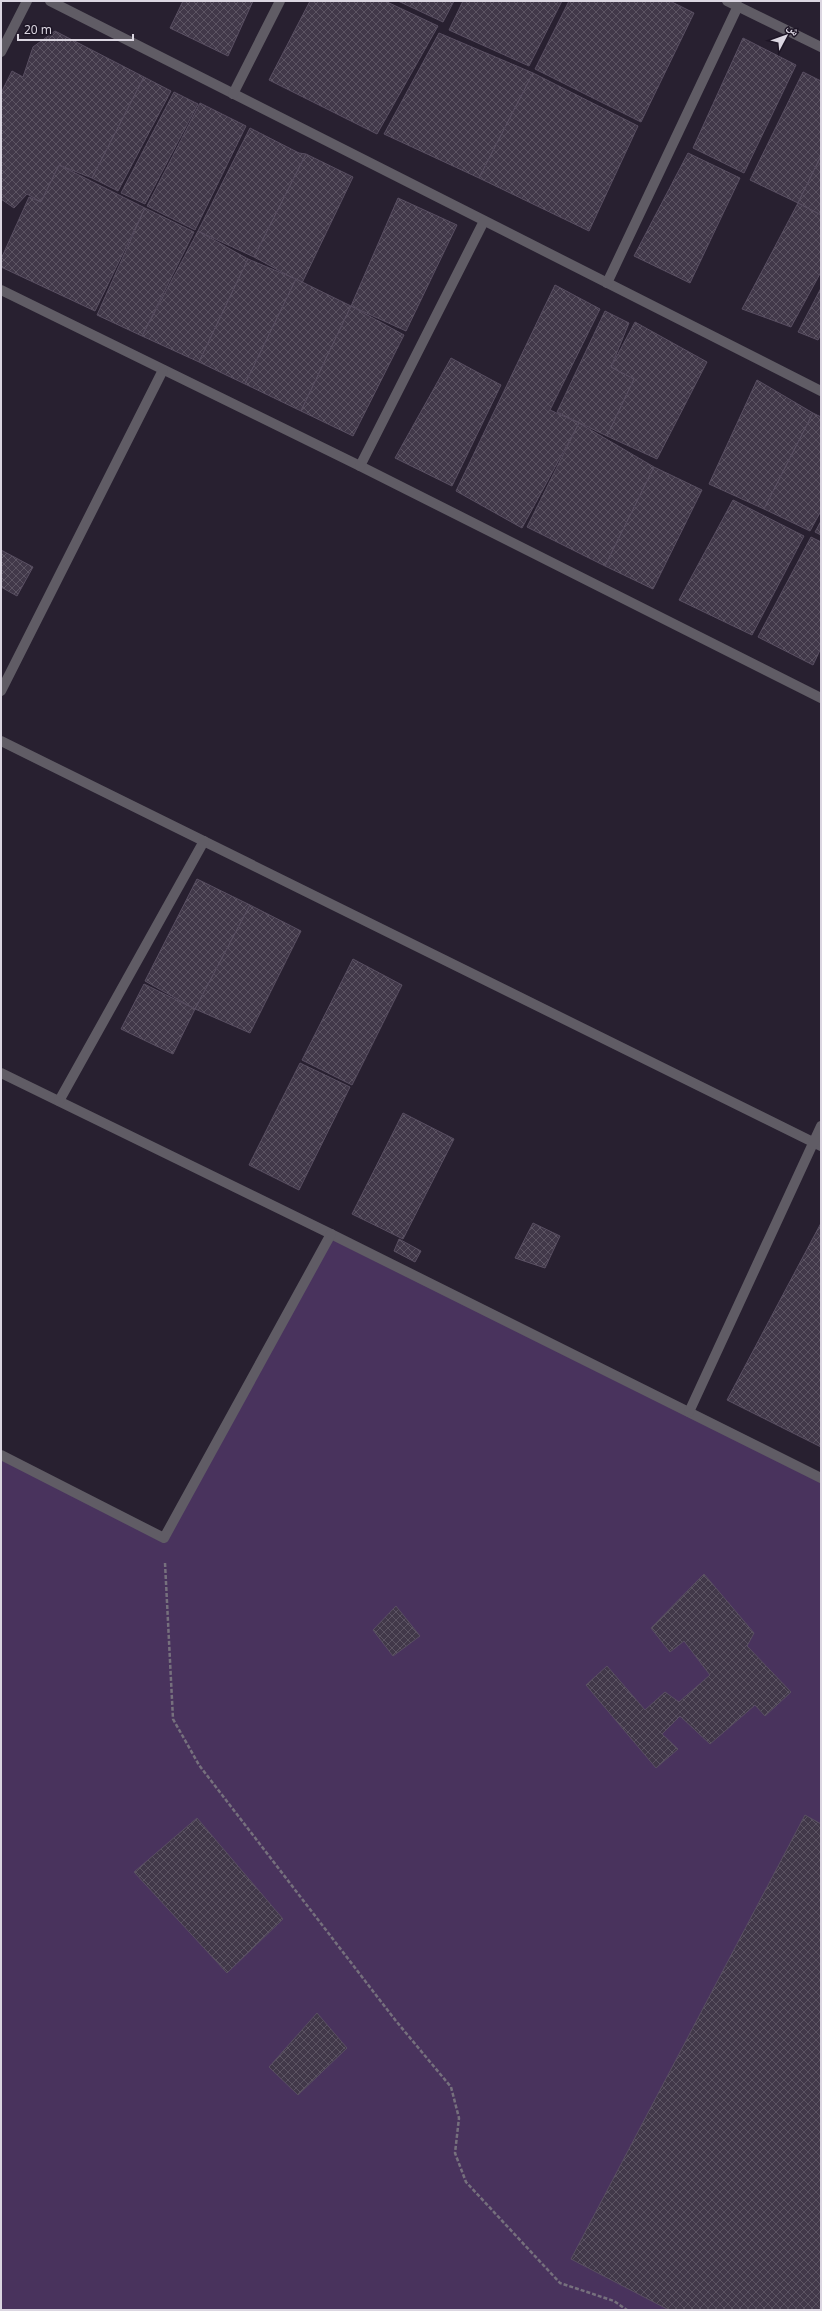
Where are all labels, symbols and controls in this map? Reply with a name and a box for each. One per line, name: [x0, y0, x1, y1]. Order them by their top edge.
scale bar: [18, 16, 133, 42]
north arrow: [766, 16, 806, 56]
text: ش: [784, 20, 804, 39]
text: 20 m: [24, 21, 52, 38]

